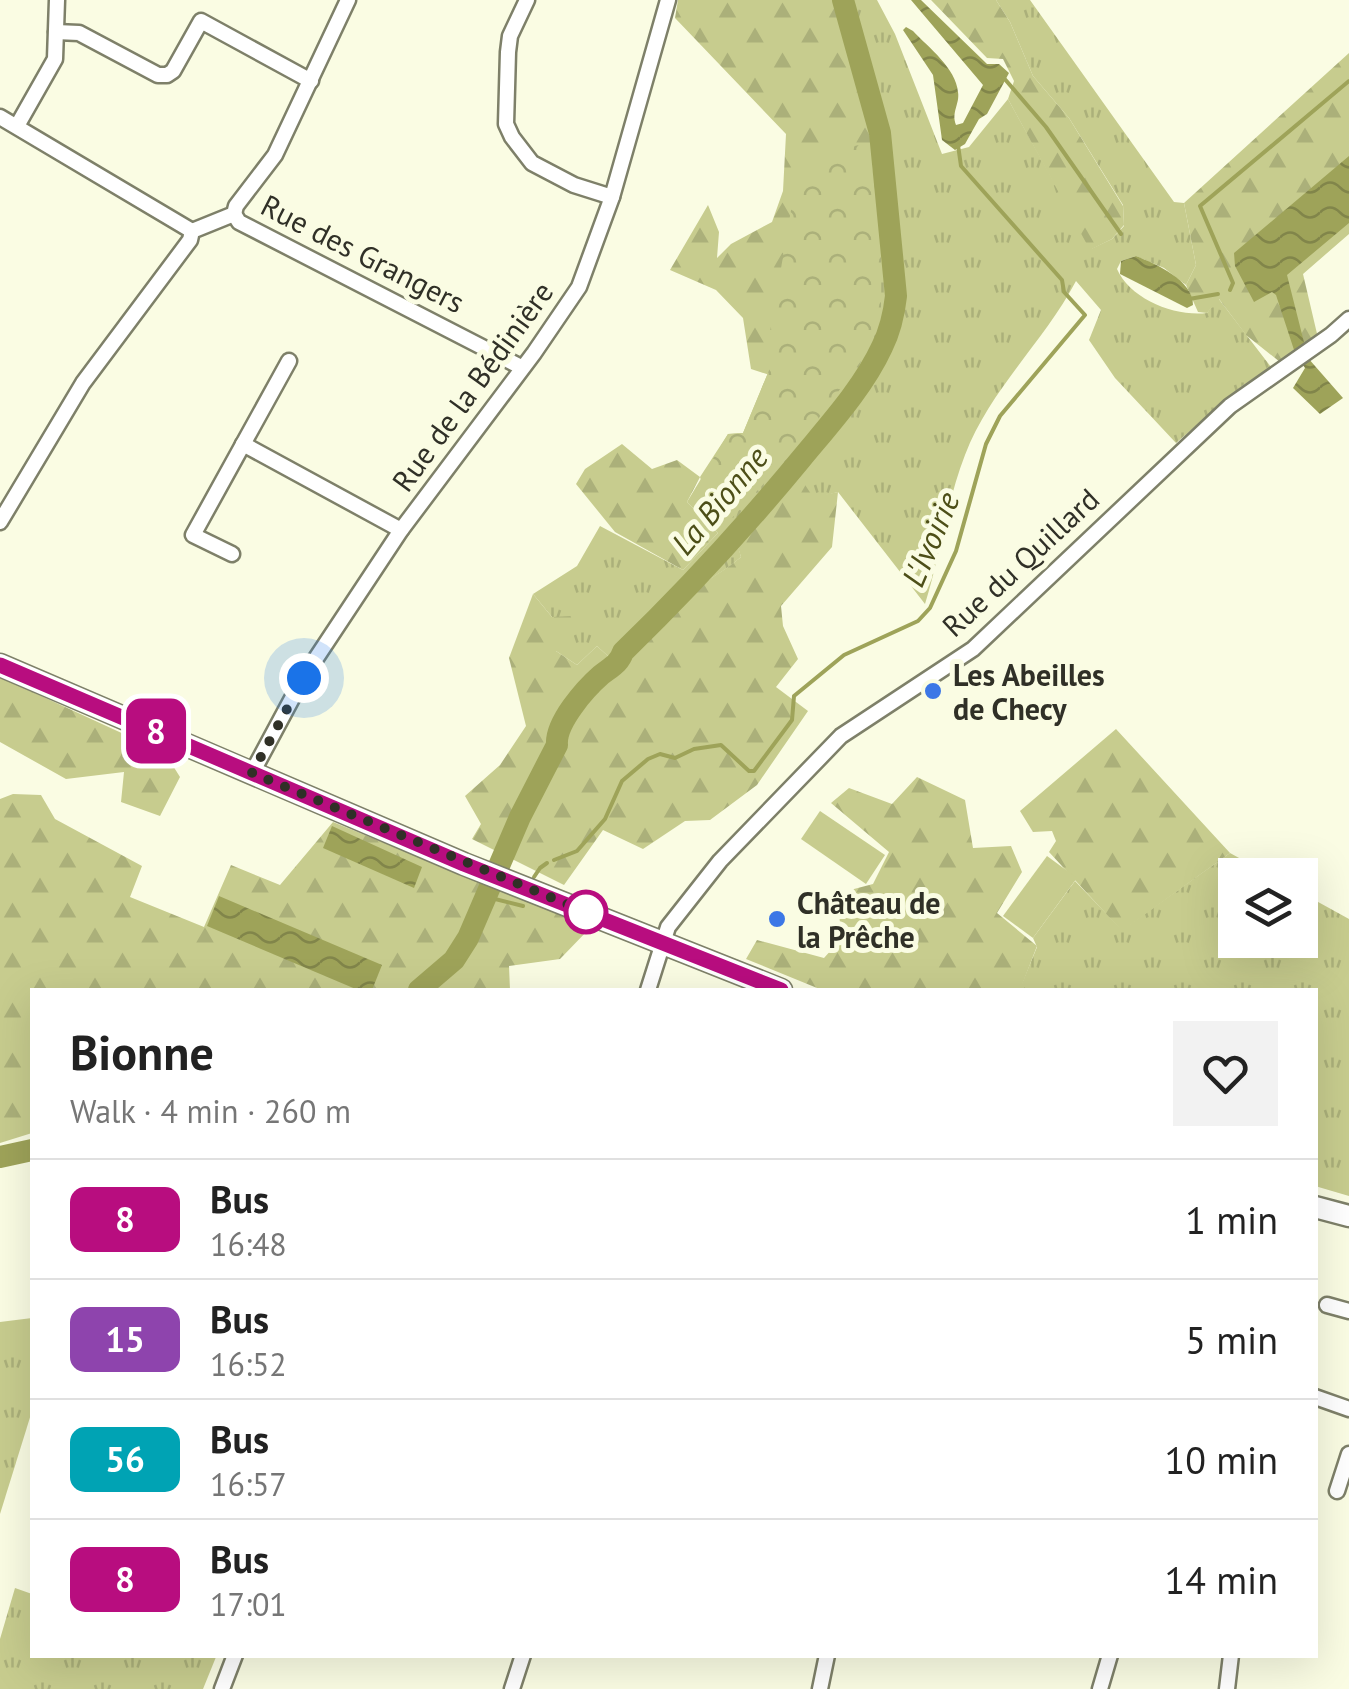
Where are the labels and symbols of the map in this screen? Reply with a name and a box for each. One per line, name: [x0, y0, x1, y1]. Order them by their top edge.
street label: Rue des Grangers: [255, 185, 471, 321]
street label: Rue de la Bédinière: [383, 273, 561, 499]
water label: La Bionne: [661, 437, 777, 563]
street label: Rue du Quillard: [933, 479, 1107, 645]
water label: L'Ivoirie: [891, 485, 969, 593]
your location: [279, 653, 329, 703]
place label: Les Abeilles de Checy: [953, 655, 1105, 728]
marker: Les Abeilles de Checy: [922, 680, 944, 702]
line badge: 8: [124, 698, 188, 764]
place label: Château de la Prêche: [797, 883, 941, 956]
unlabelled marker: [565, 891, 607, 933]
marker: Château de la Prêche: [766, 908, 788, 930]

